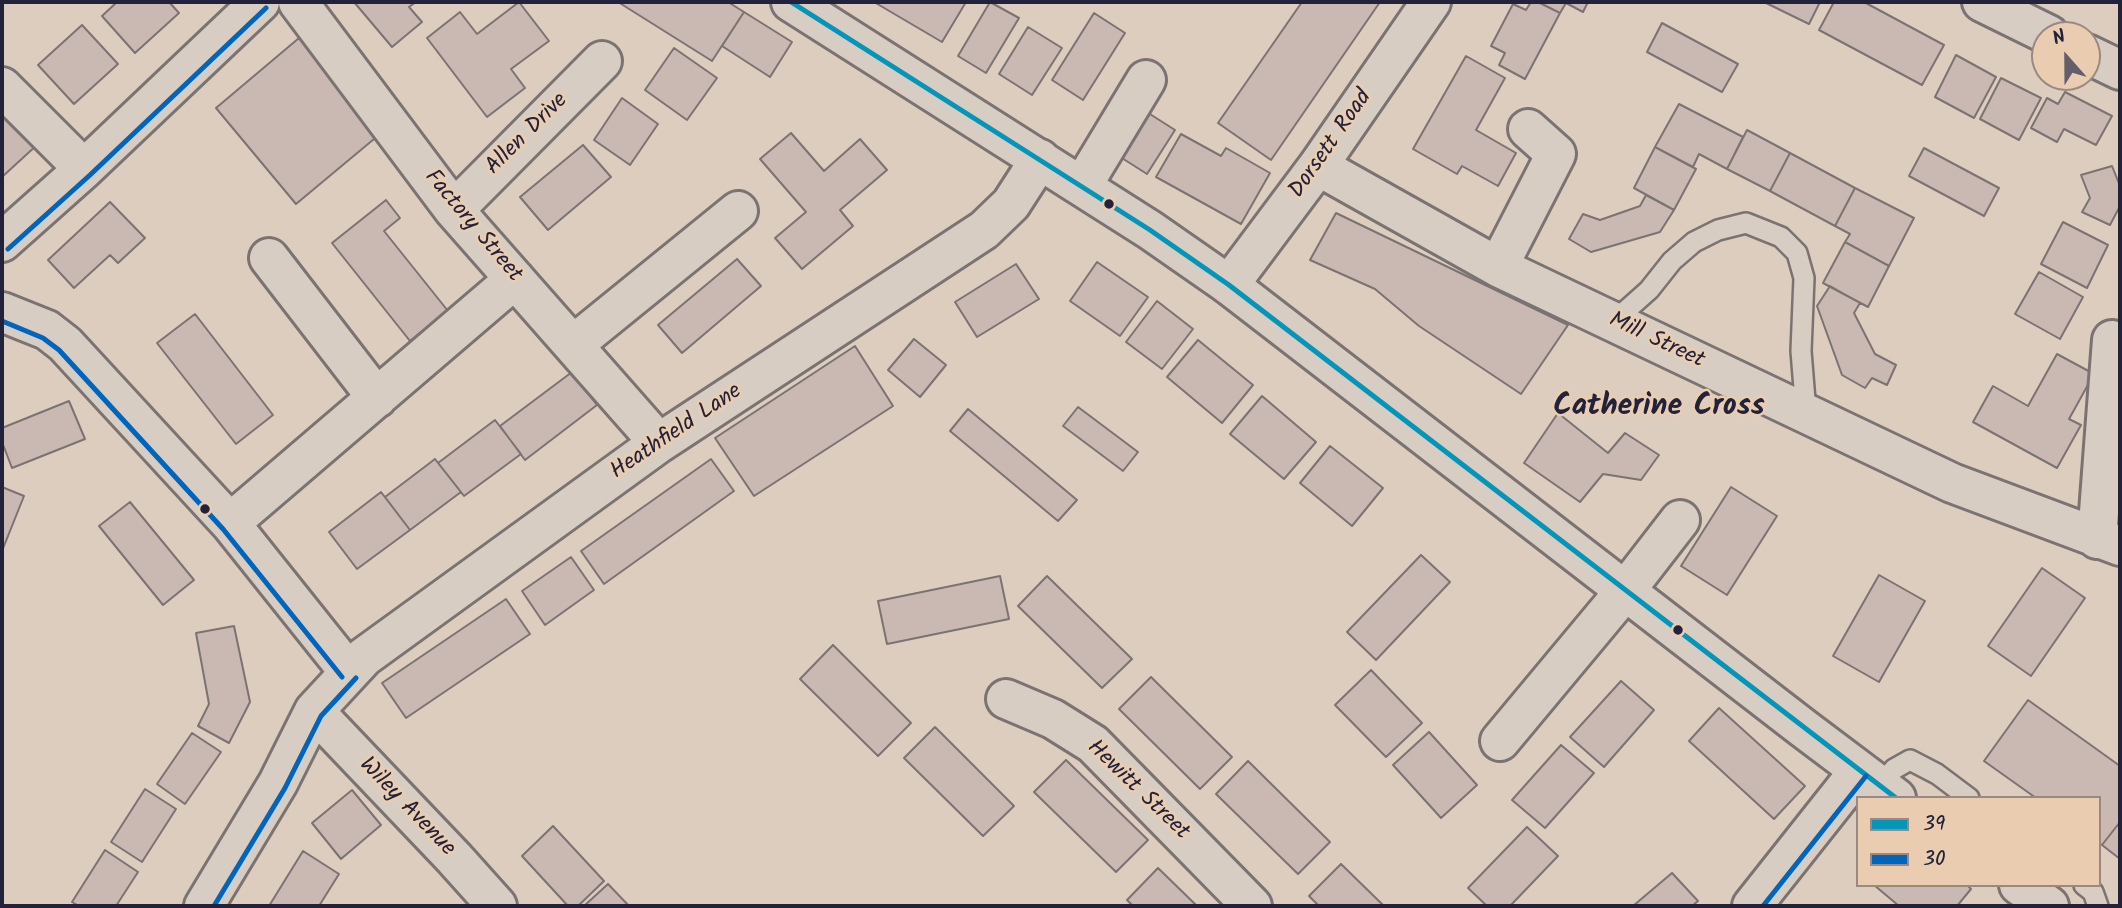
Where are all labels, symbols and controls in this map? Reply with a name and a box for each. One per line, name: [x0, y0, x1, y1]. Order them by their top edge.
north arrow: [2031, 21, 2101, 91]
text: N: [2048, 22, 2070, 54]
street label: Dorsett Road: [1285, 85, 1379, 205]
street label: Allen Drive: [481, 88, 575, 182]
street label: Factory Street: [417, 165, 527, 289]
unlabelled marker: [1102, 197, 1116, 211]
street label: Mill Street: [1604, 308, 1708, 376]
street label: Heathfield Lane: [606, 379, 748, 487]
district label: Catherine Cross: [1553, 391, 1765, 427]
unlabelled marker: [198, 502, 212, 516]
unlabelled marker: [1671, 623, 1685, 637]
street label: Hewitt Street: [1080, 735, 1194, 847]
street label: Wiley Avenue: [352, 753, 460, 863]
legend: [1856, 796, 2101, 887]
text: 39: [1923, 808, 1945, 841]
text: 30: [1923, 843, 1946, 876]

